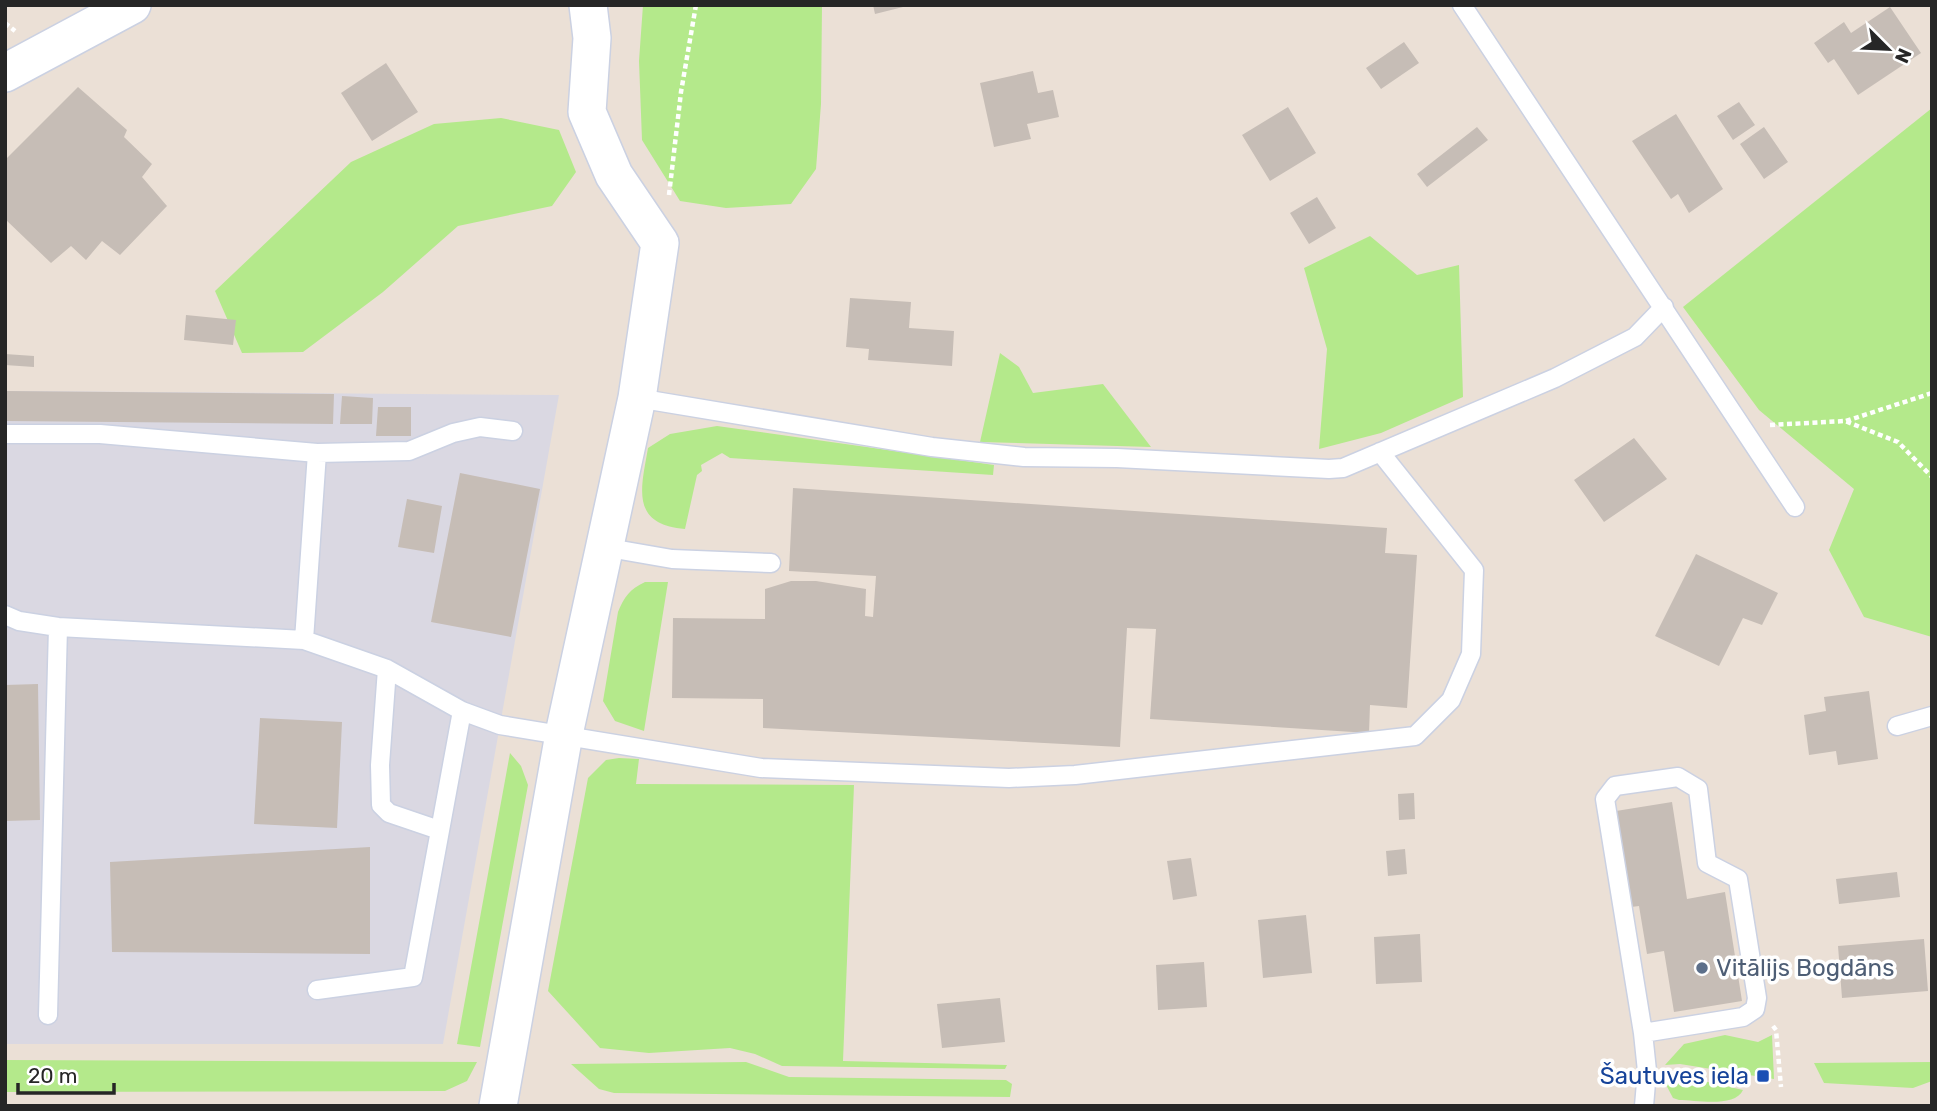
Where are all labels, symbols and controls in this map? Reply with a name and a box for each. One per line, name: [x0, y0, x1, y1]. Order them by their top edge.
north arrow: [1853, 14, 1923, 84]
text: N: [1890, 45, 1916, 67]
place label: Vitālijs Bogdāns: [1716, 954, 1894, 982]
marker: Vitālijs Bogdāns: [1694, 960, 1710, 976]
scale bar: [18, 1052, 114, 1096]
place label: Šautuves iela: [1600, 1062, 1749, 1090]
text: 20 m: [28, 1063, 77, 1088]
marker: Šautuves iela: [1755, 1068, 1771, 1084]

